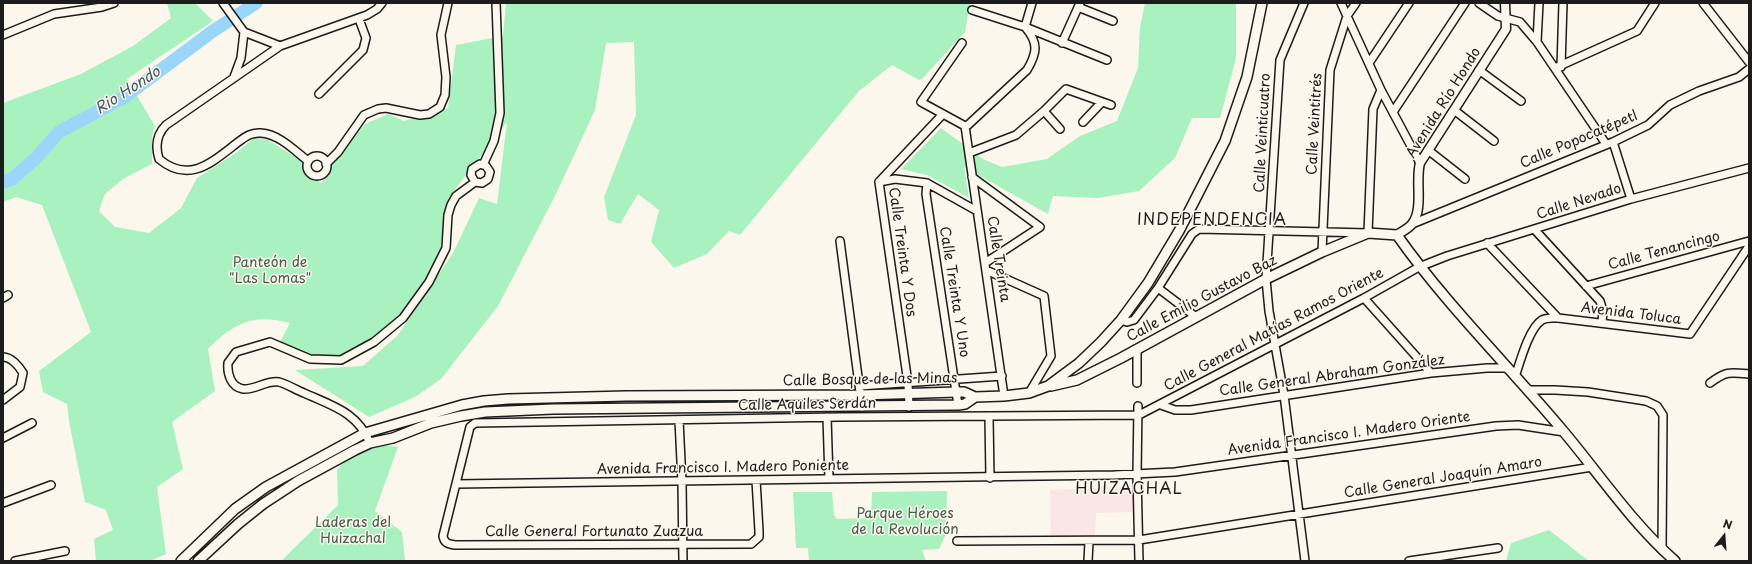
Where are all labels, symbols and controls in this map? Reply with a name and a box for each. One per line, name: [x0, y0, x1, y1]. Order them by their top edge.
street label: Avenida Río Hondo: [1403, 45, 1485, 161]
water label: Rio Hondo: [92, 63, 164, 119]
street label: Calle Veinticuatro: [1251, 73, 1275, 193]
street label: Calle Veintitrés: [1304, 73, 1326, 175]
street label: Calle Popocatépetl: [1518, 108, 1640, 172]
street label: Calle Nevado: [1535, 180, 1623, 224]
street label: Calle Treinta Y Dos: [885, 186, 919, 318]
district label: INDEPENDENCIA: [1136, 211, 1288, 231]
street label: Calle Treinta: [983, 215, 1013, 303]
street label: Calle Treinta Y Uno: [935, 225, 973, 359]
street label: Calle Tenancingo: [1606, 228, 1722, 274]
street label: Calle Emilio Gustavo Baz: [1124, 252, 1280, 346]
park label: Panteón de "Las Lomas": [229, 255, 311, 288]
street label: Calle General Matías Ramos Oriente: [1161, 265, 1387, 395]
street label: Avenida Toluca: [1580, 300, 1682, 328]
street label: Calle General Abraham González: [1218, 352, 1446, 400]
street label: Calle Bosque de las Minas: [783, 370, 957, 390]
street label: Calle Aquiles Serdán: [738, 395, 876, 415]
street label: Avenida Francisco I. Madero Oriente: [1227, 409, 1471, 459]
street label: Calle General Joaquín Amaro: [1343, 454, 1543, 502]
street label: Avenida Francisco I. Madero Poniente: [597, 457, 849, 479]
district label: HUIZACHAL: [1076, 480, 1182, 500]
park label: Parque Héroes de la Revolución: [851, 506, 959, 538]
park label: Laderas del Huizachal: [315, 515, 391, 548]
text: N: [1721, 515, 1734, 533]
north arrow: [1704, 516, 1744, 556]
street label: Calle General Fortunato Zuazua: [485, 524, 703, 540]

